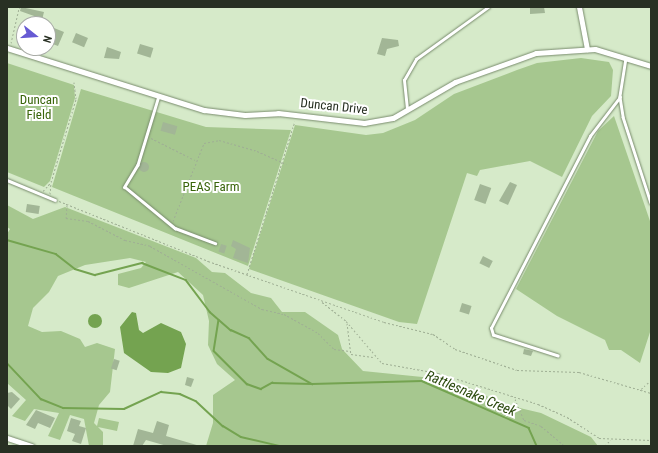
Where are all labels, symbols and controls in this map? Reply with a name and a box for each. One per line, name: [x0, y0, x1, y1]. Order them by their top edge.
north arrow: [16, 16, 56, 56]
text: N: [40, 34, 54, 44]
park label: Duncan Field: [20, 93, 58, 124]
street label: Duncan Drive: [300, 96, 368, 118]
park label: PEAS Farm: [183, 179, 239, 195]
water label: Rattlesnake Creek: [423, 366, 519, 420]

